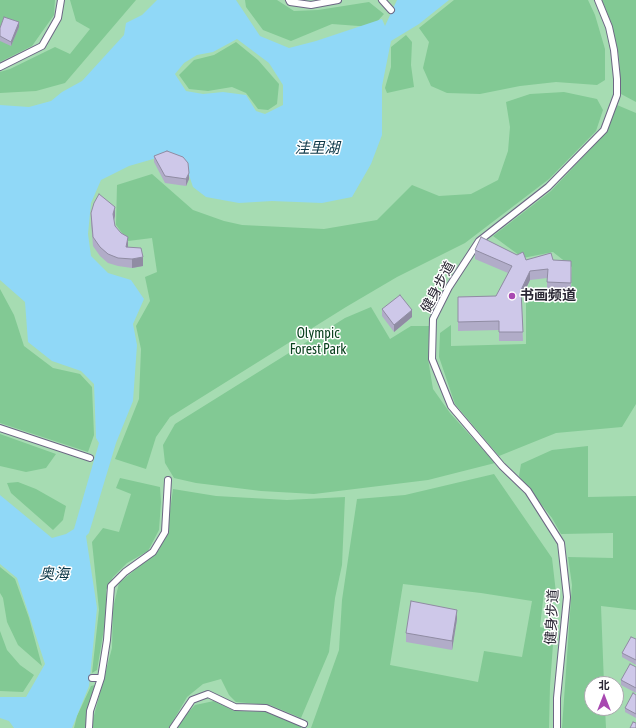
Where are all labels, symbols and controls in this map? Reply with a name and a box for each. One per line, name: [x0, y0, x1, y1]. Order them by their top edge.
water label: 洼里湖: [295, 139, 339, 157]
street label: 健身步道: [417, 258, 459, 316]
place label: 书画频道: [520, 288, 576, 304]
marker: 书画频道: [507, 291, 517, 301]
park label: Olympic Forest Park: [290, 326, 346, 358]
water label: 奥海: [39, 565, 69, 583]
street label: 健身步道: [542, 589, 562, 645]
north arrow: [584, 676, 624, 716]
text: 北: [599, 679, 610, 691]

